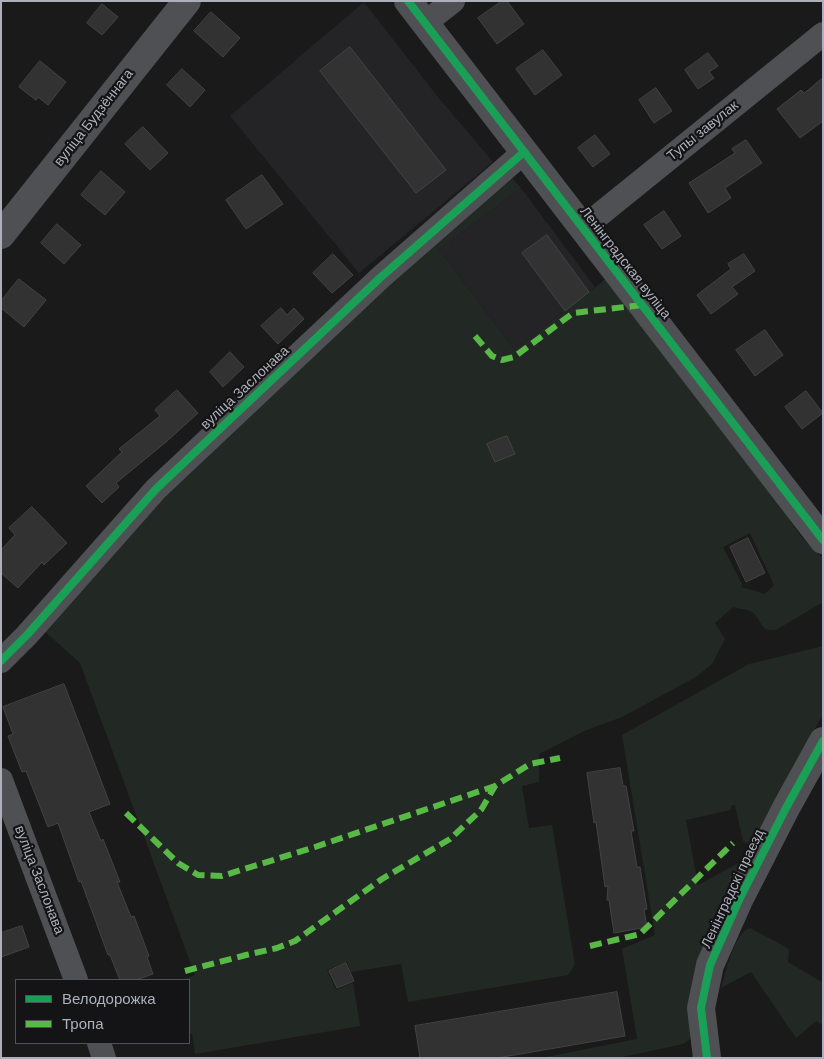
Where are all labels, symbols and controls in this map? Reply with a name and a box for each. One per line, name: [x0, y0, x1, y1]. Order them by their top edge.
street label: вуліца Будзённага: [51, 66, 137, 170]
street label: Тупы завулак: [664, 97, 742, 165]
street label: Ленінградская вуліца: [576, 203, 674, 323]
street label: вуліца Заслонава: [197, 343, 293, 433]
street label: вуліца Заслонава: [11, 823, 67, 937]
street label: Ленінградскі праезд: [698, 827, 768, 951]
legend: [15, 979, 190, 1044]
text: Велодорожка: [62, 990, 156, 1007]
text: Тропа: [62, 1015, 103, 1032]

